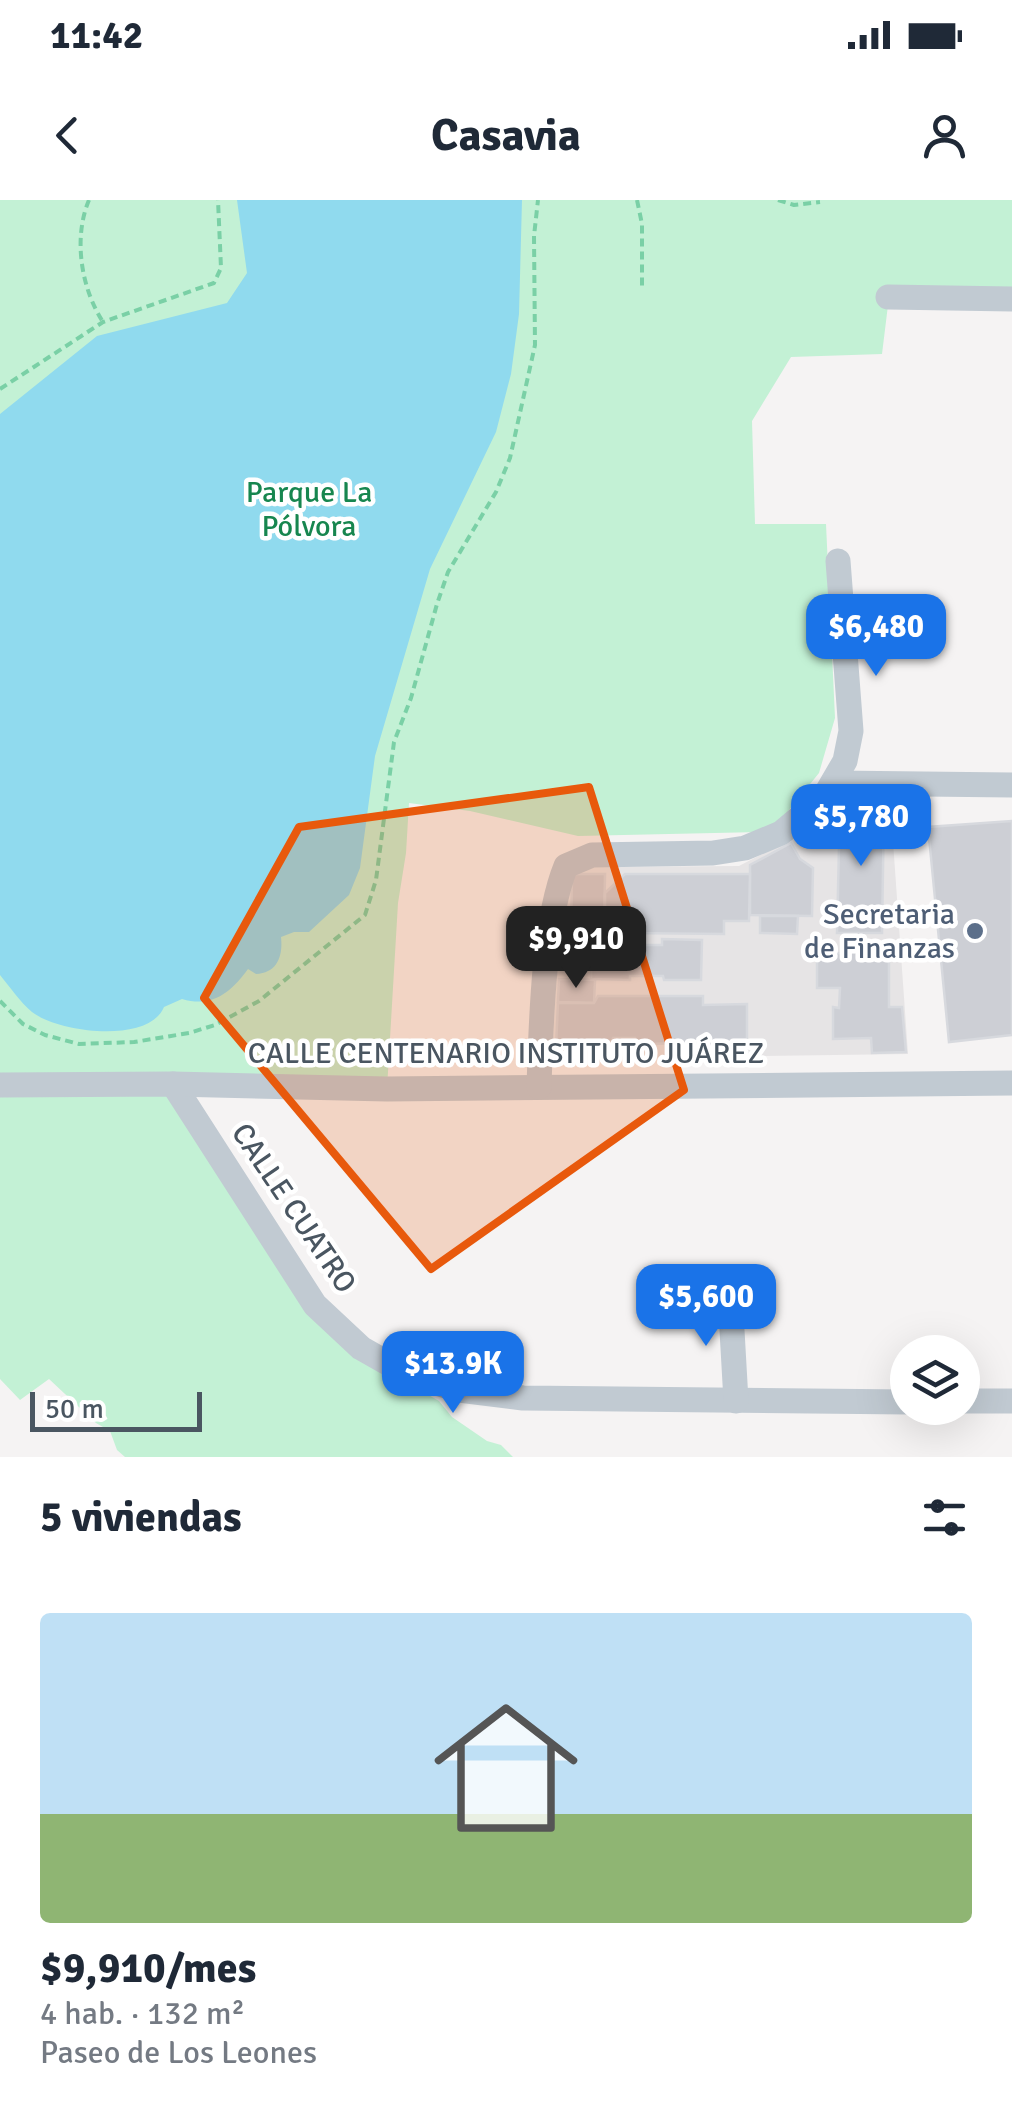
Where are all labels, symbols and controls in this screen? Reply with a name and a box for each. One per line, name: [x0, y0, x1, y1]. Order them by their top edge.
text: 11:42: [50, 12, 143, 59]
icon: back: [40, 108, 95, 163]
text: Casavia: [431, 108, 581, 163]
icon: person: [917, 108, 972, 163]
park label: Parque La Pólvora: [246, 474, 372, 545]
pin: $6,480: [795, 594, 957, 679]
text: $6,480: [828, 607, 924, 646]
pin: $5,780: [780, 784, 942, 869]
text: $5,780: [813, 797, 909, 836]
place label: Secretaria de Finanzas: [804, 896, 955, 967]
pin: $9,910: [495, 906, 657, 991]
text: $9,910: [528, 919, 624, 958]
marker: Secretaria de Finanzas: [964, 920, 986, 942]
street label: CALLE CENTENARIO INSTITUTO JUÁREZ: [248, 1035, 764, 1072]
street label: CALLE CUATRO: [223, 1116, 364, 1300]
pin: $5,600: [625, 1264, 787, 1349]
text: $5,600: [658, 1277, 754, 1316]
pin: $13.9K: [372, 1331, 534, 1416]
map controls: [890, 1335, 980, 1425]
button: layers: [890, 1335, 980, 1425]
text: $13.9K: [404, 1344, 502, 1383]
scale bar: [30, 1387, 202, 1432]
text: 50 m: [45, 1392, 104, 1426]
icon: filters: [917, 1490, 972, 1545]
text: 5 viviendas: [40, 1492, 242, 1543]
icon: home: [416, 1678, 596, 1858]
text: $9,910/mes: [40, 1943, 256, 1994]
text: 4 hab. · 132 m²: [40, 1994, 245, 2033]
text: Paseo de Los Leones: [40, 2033, 317, 2072]

